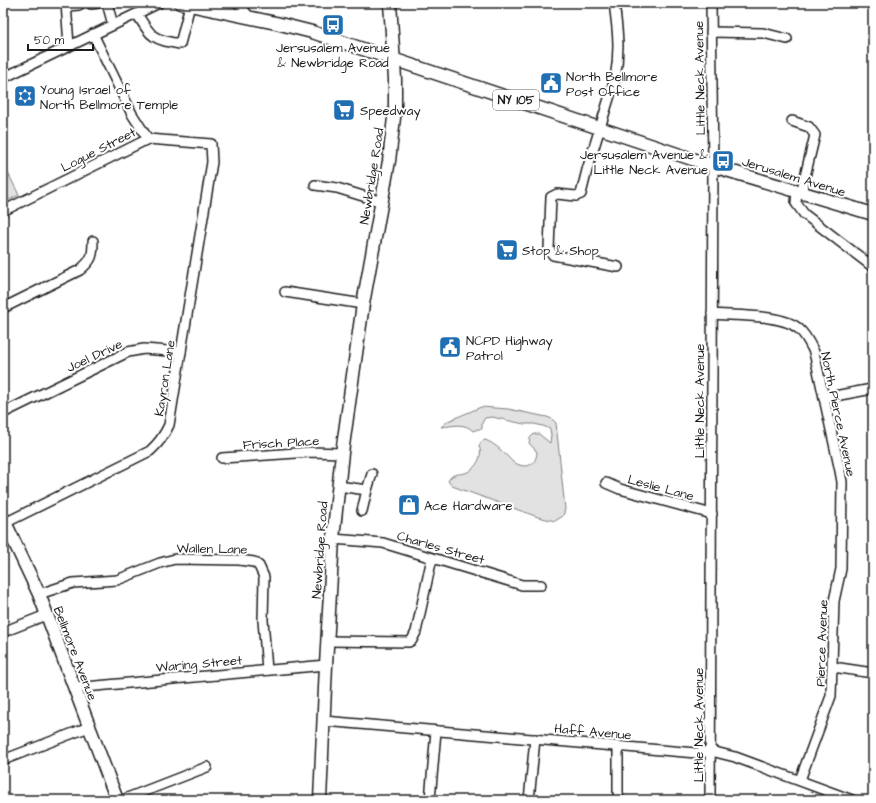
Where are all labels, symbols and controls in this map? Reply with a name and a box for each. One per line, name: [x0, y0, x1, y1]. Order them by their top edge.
bus stop icon: Jersusalem Avenue & Newbridge Road: [320, 12, 346, 38]
street label: Little Neck Avenue: [690, 21, 710, 135]
scale bar: [28, 26, 93, 52]
text: 50 m: [34, 32, 65, 49]
place label: Jersusalem Avenue & Newbridge Road: [276, 39, 390, 73]
place label: North Bellmore Post Office: [566, 68, 658, 101]
public building icon: North Bellmore Post Office: [538, 70, 564, 96]
place label: Young Israel of North Bellmore Temple: [40, 81, 178, 114]
synagogue icon: Young Israel of North Bellmore Temple: [12, 83, 38, 109]
road number: NY 105: [493, 90, 539, 110]
supermarket icon: Speedway: [331, 97, 357, 123]
place label: Speedway: [360, 102, 421, 121]
street label: Logue Street: [58, 123, 140, 177]
street label: Newbridge Road: [355, 126, 390, 226]
place label: Jersusalem Avenue & Little Neck Avenue: [580, 146, 708, 179]
bus stop icon: Jersusalem Avenue & Little Neck Avenue: [710, 148, 736, 174]
street label: Jerusalem Avenue: [740, 153, 848, 201]
supermarket icon: Stop & Shop: [494, 237, 520, 263]
place label: Stop & Shop: [522, 242, 599, 260]
place label: NCPD Highway Patrol: [466, 332, 553, 365]
public building icon: NCPD Highway Patrol: [437, 334, 463, 360]
street label: Joel Drive: [64, 335, 125, 377]
street label: Kayron Lane: [150, 339, 181, 418]
street label: Little Neck Avenue: [691, 344, 709, 458]
street label: North Pierce Avenue: [816, 350, 860, 478]
street label: Frisch Place: [242, 432, 320, 454]
street label: Leslie Lane: [626, 470, 696, 505]
shop icon: Ace Hardware: [396, 492, 422, 518]
place label: Ace Hardware: [424, 497, 512, 515]
street label: Newbridge Road: [308, 500, 333, 599]
street label: Charles Street: [395, 527, 487, 569]
street label: Wallen Lane: [176, 539, 248, 559]
street label: Pierce Avenue: [811, 599, 833, 687]
street label: Bellmore Avenue: [49, 604, 101, 703]
street label: Waring Street: [155, 651, 244, 678]
street label: Little Neck Avenue: [690, 668, 708, 782]
street label: Haff Avenue: [554, 720, 632, 744]

